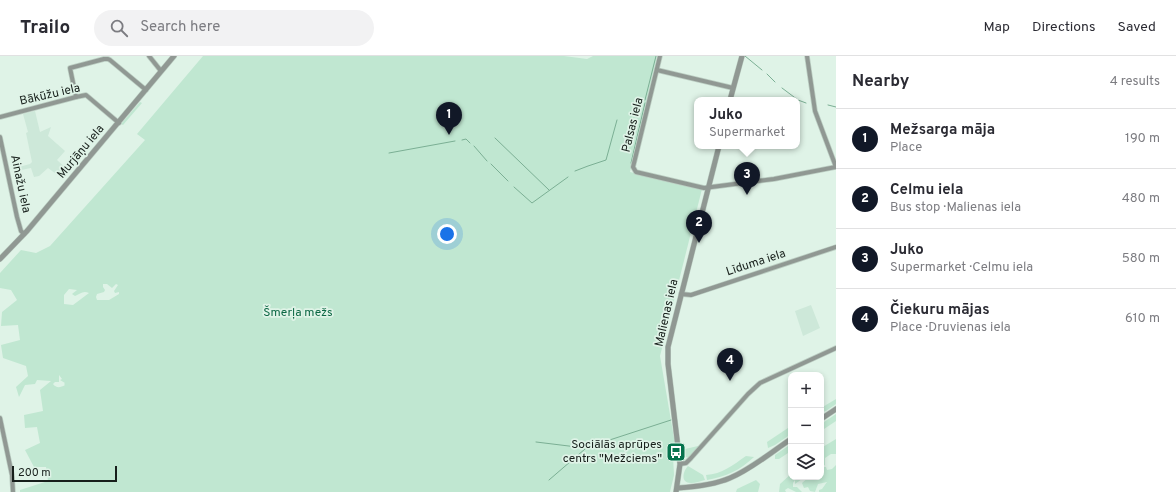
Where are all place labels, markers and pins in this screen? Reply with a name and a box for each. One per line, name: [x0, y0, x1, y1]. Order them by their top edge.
pin: 1: [436, 102, 462, 135]
pin: 3: [734, 162, 760, 195]
pin: 2: [686, 210, 712, 243]
pin: 4: [717, 348, 743, 381]
place label: Sociālās aprūpes centrs "Mežciems": [563, 437, 662, 467]
bus stop icon: Sociālās aprūpes centrs "Mežciems": [665, 441, 687, 463]

